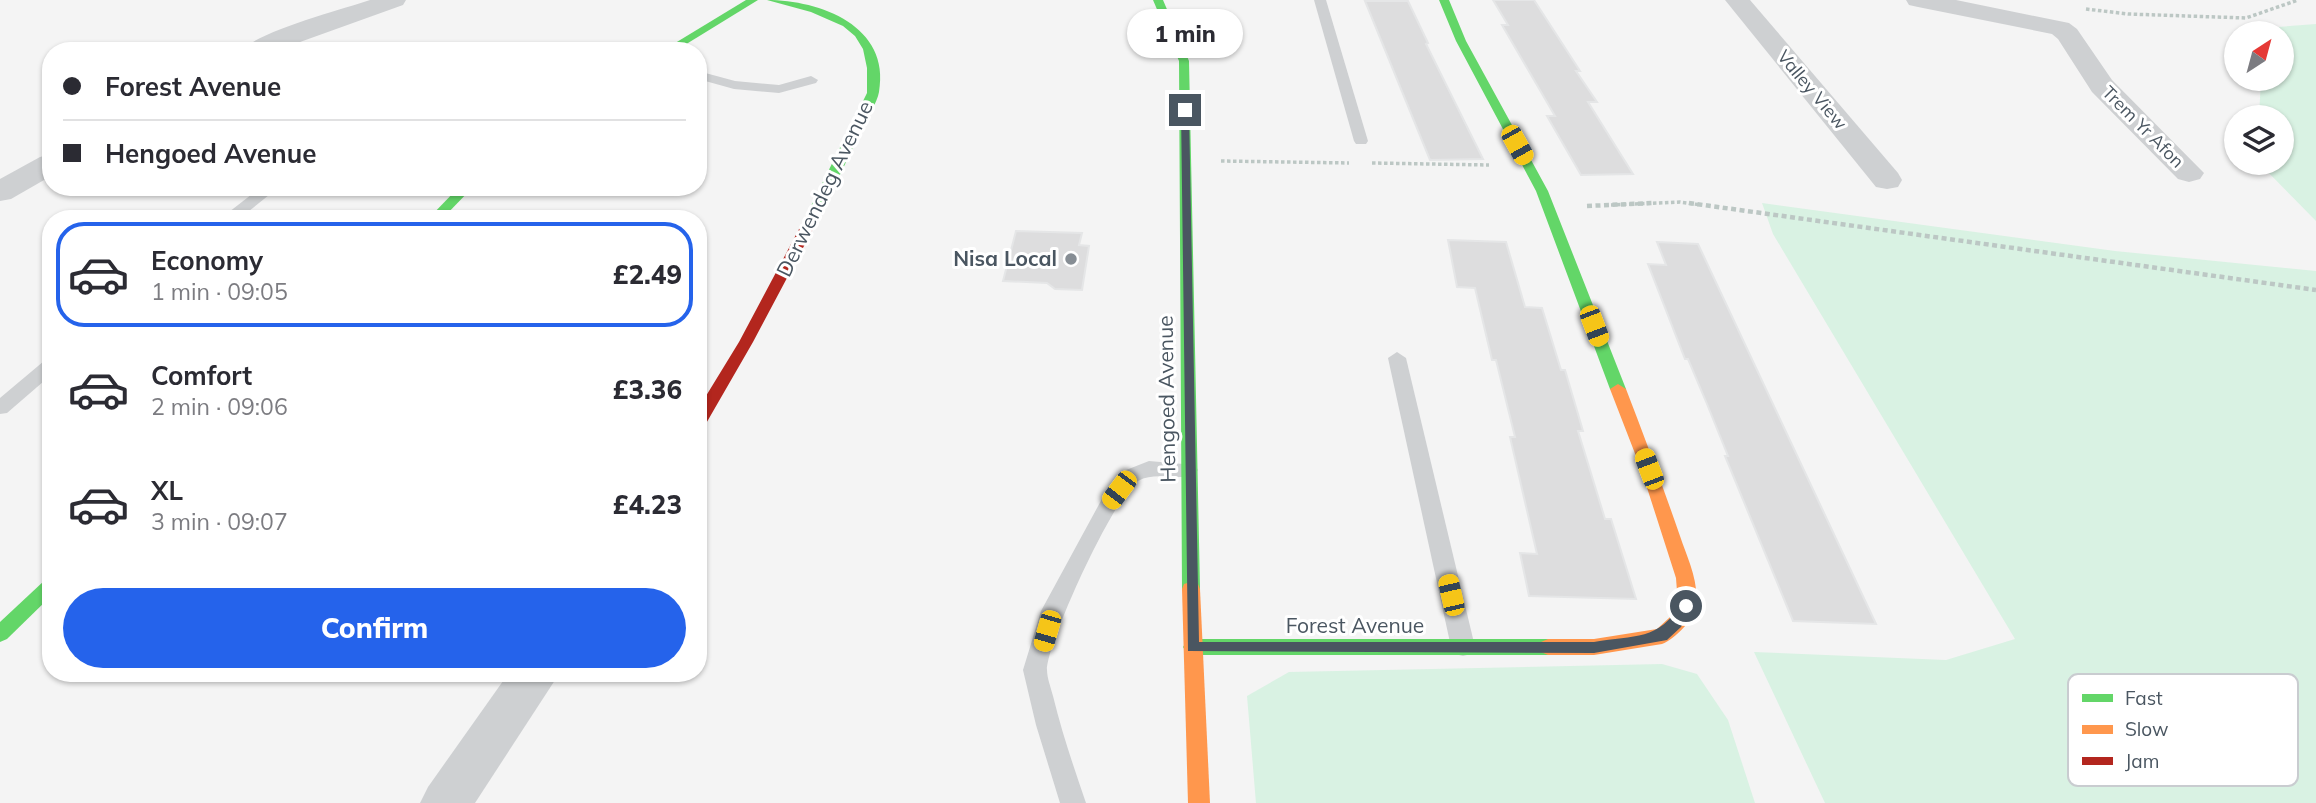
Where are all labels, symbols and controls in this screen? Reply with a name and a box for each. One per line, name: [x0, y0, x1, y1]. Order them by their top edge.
callout: 1 min: [1127, 8, 1243, 57]
text: 1 min: [1154, 19, 1216, 48]
north arrow: [2224, 21, 2294, 91]
map controls: [2224, 21, 2294, 175]
street label: Valley View: [1772, 45, 1853, 134]
text: Forest Avenue: [105, 70, 281, 103]
street label: Trem Yr Afon: [2097, 81, 2189, 173]
route end: [1169, 94, 1201, 126]
street label: Derwendeg Avenue: [770, 96, 878, 281]
button: layers: [2224, 105, 2294, 175]
car: [1498, 122, 1537, 168]
text: Hengoed Avenue: [105, 137, 316, 170]
icon: car: [67, 243, 130, 306]
text: Economy: [151, 244, 263, 277]
place label: Nisa Local: [953, 245, 1057, 271]
marker: Nisa Local: [1063, 251, 1079, 267]
text: £2.49: [613, 258, 682, 291]
text: 1 min · 09:05: [151, 277, 288, 306]
car: [1577, 303, 1612, 349]
street label: Hengoed Avenue: [1152, 315, 1180, 483]
icon: car: [67, 358, 130, 421]
text: Comfort: [151, 359, 252, 392]
text: £3.36: [613, 373, 682, 406]
text: 2 min · 09:06: [151, 392, 288, 421]
car: [1632, 446, 1667, 492]
car: [1098, 467, 1141, 513]
icon: car: [67, 473, 130, 536]
text: XL: [151, 474, 183, 507]
text: £4.23: [613, 488, 682, 521]
text: 3 min · 09:07: [151, 507, 288, 536]
car: [1437, 572, 1466, 618]
button: Confirm: [63, 588, 686, 668]
route start: [1670, 590, 1702, 622]
car: [1032, 608, 1063, 654]
street label: Forest Avenue: [1286, 612, 1424, 638]
legend: [2068, 674, 2298, 786]
text: Fast: [2125, 686, 2163, 710]
text: Slow: [2125, 717, 2169, 741]
text: Jam: [2125, 749, 2159, 773]

